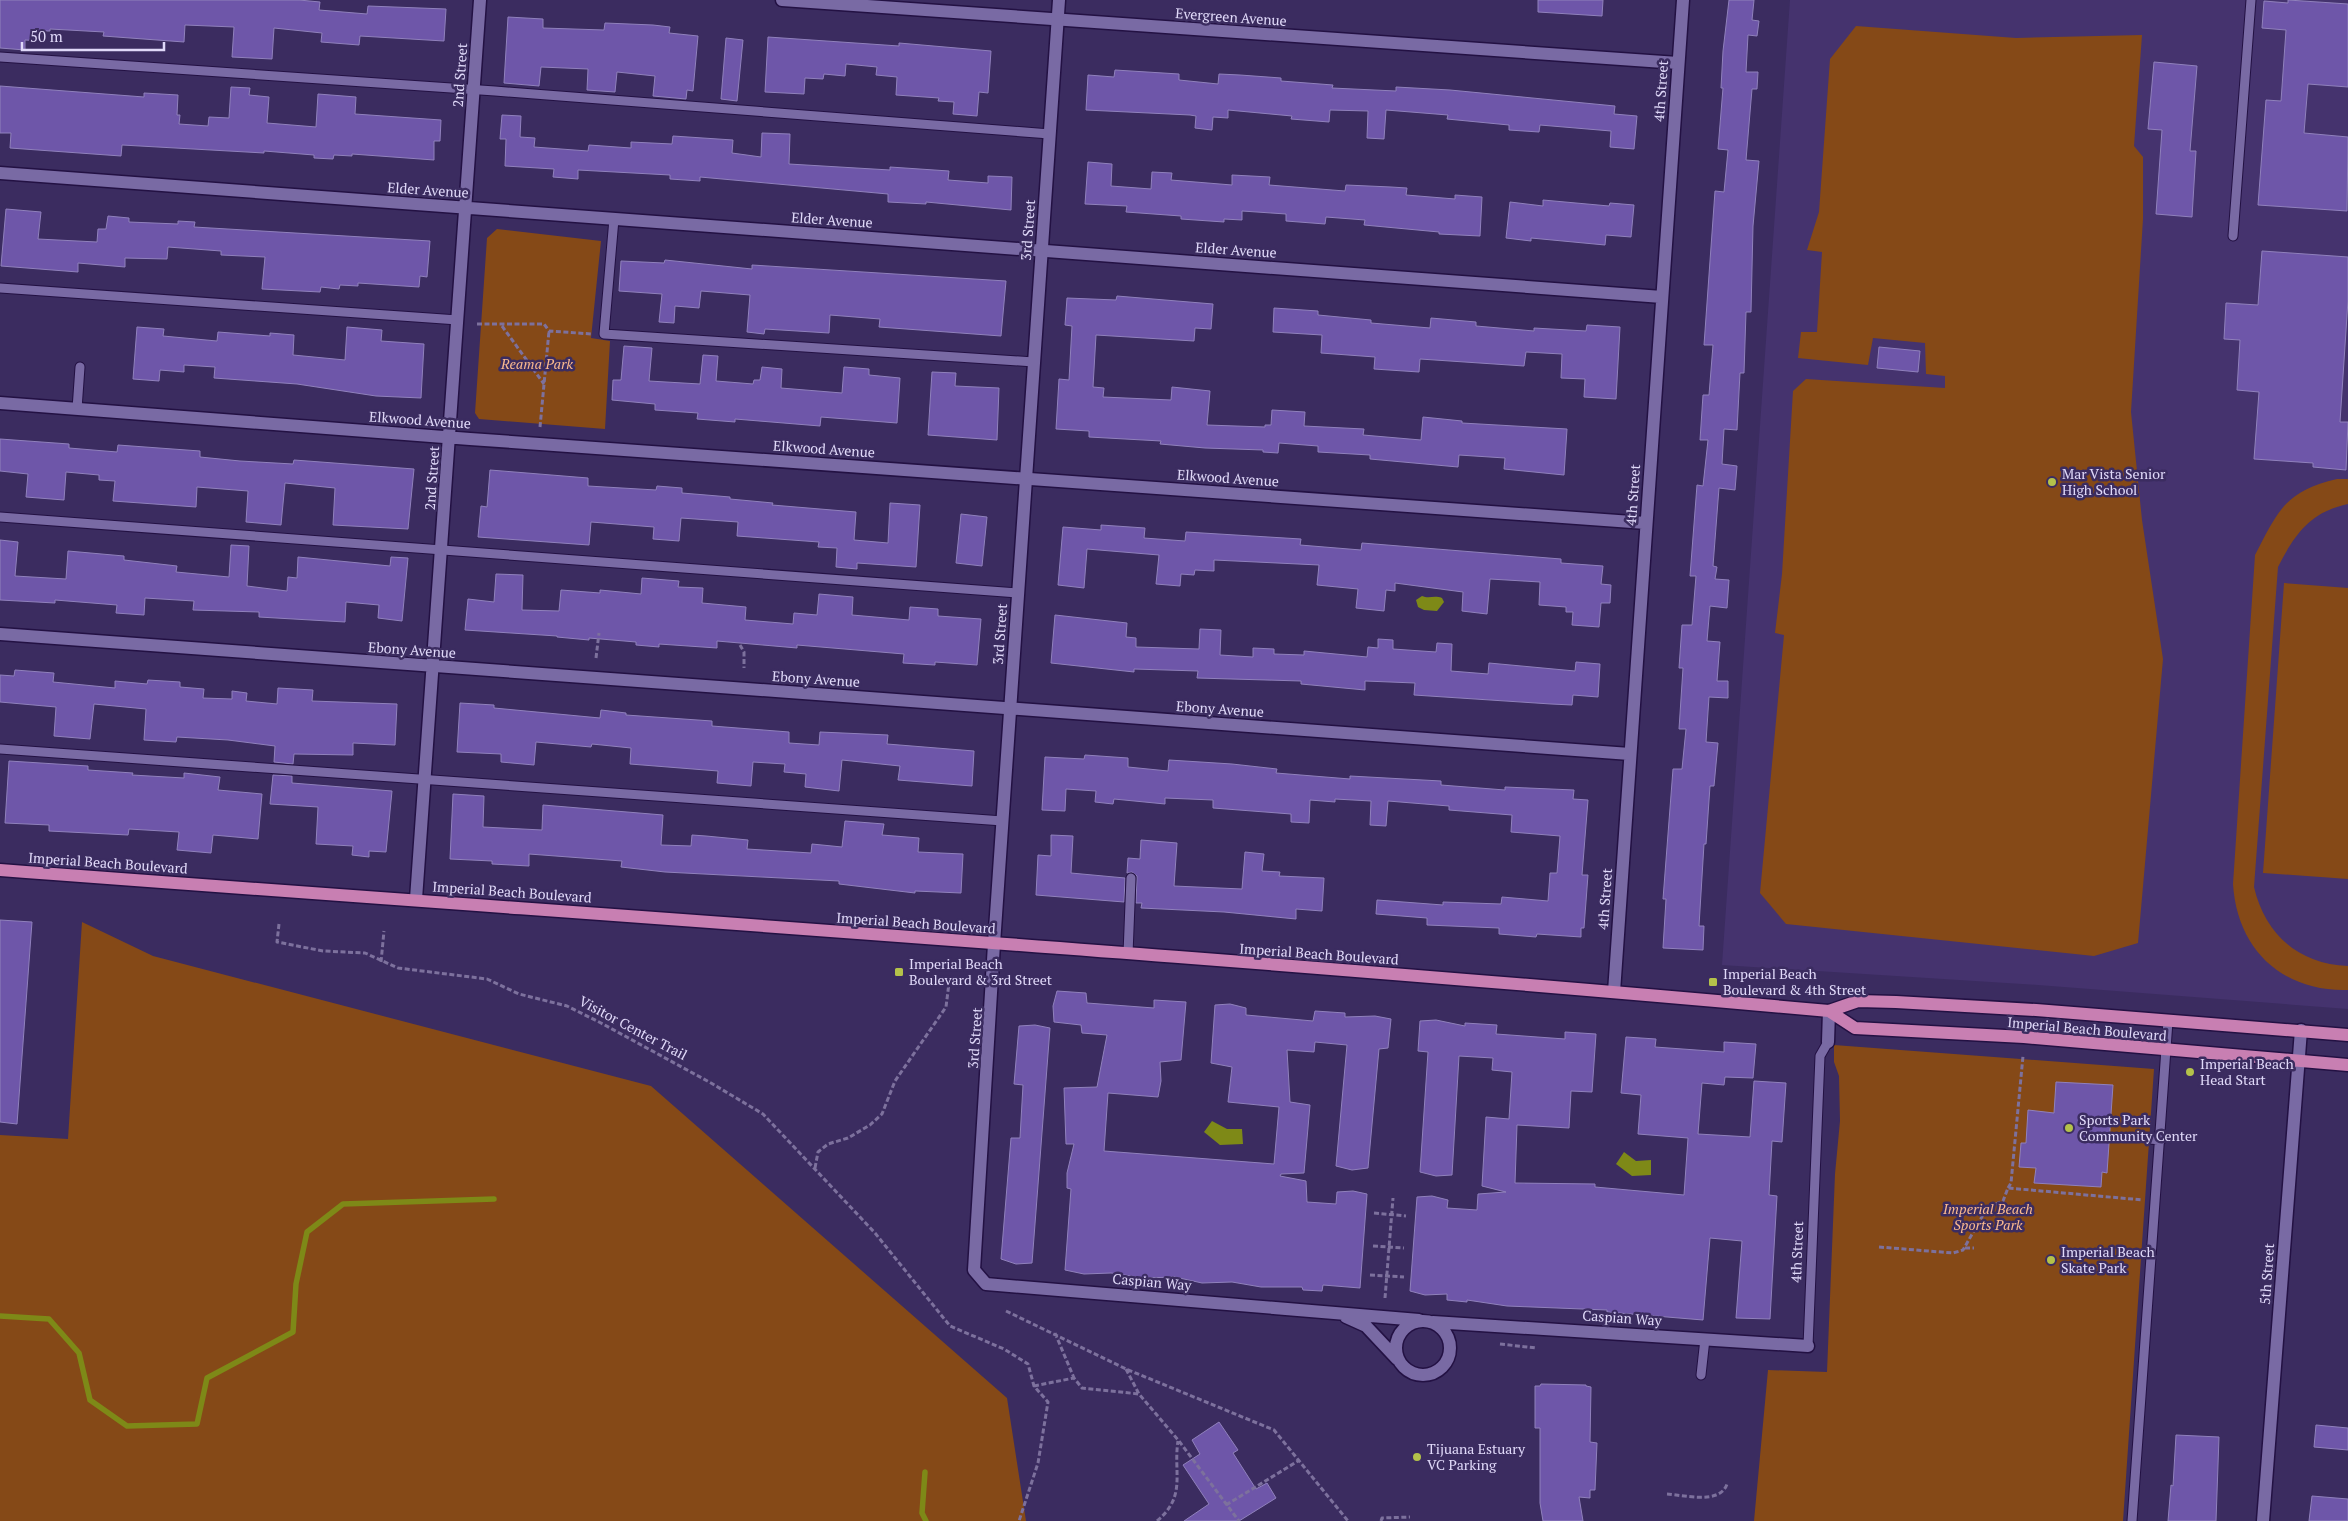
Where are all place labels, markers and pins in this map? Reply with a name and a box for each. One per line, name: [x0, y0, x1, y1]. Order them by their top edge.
place label: Mar Vista Senior High School: [2062, 464, 2166, 499]
marker: Mar Vista Senior High School: [2046, 476, 2058, 488]
place label: Imperial Beach Boulevard & 3rd Street: [909, 954, 1053, 989]
place label: Imperial Beach Boulevard & 4th Street: [1723, 964, 1867, 999]
marker: Imperial Beach Boulevard & 3rd Street: [893, 966, 905, 978]
marker: Imperial Beach Boulevard & 4th Street: [1707, 976, 1719, 988]
place label: Imperial Beach Head Start: [2200, 1054, 2294, 1089]
marker: Imperial Beach Head Start: [2184, 1066, 2196, 1078]
place label: Sports Park Community Center: [2079, 1110, 2198, 1145]
marker: Sports Park Community Center: [2063, 1122, 2075, 1134]
place label: Imperial Beach Skate Park: [2061, 1242, 2155, 1277]
marker: Imperial Beach Skate Park: [2045, 1254, 2057, 1266]
place label: Tijuana Estuary VC Parking: [1427, 1439, 1526, 1474]
marker: Tijuana Estuary VC Parking: [1411, 1451, 1423, 1463]

